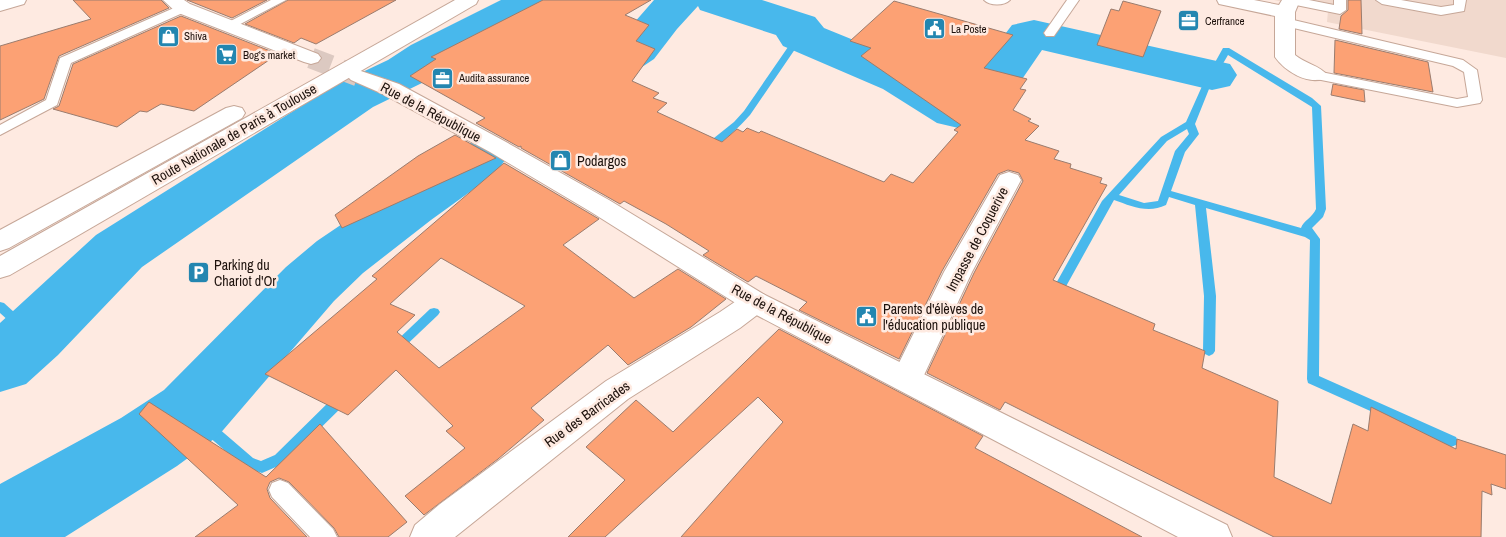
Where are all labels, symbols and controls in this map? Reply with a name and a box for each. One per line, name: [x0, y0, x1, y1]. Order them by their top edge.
office icon: Cerfrance: [1177, 9, 1201, 33]
place label: Cerfrance: [1205, 14, 1245, 28]
public building icon: La Poste: [923, 17, 947, 41]
place label: La Poste: [951, 22, 987, 36]
shop icon: Shiva: [156, 24, 180, 48]
place label: Shiva: [184, 29, 207, 43]
supermarket icon: Bog's market: [215, 43, 239, 67]
place label: Bog's market: [243, 48, 296, 62]
office icon: Audita assurance: [431, 66, 455, 90]
place label: Audita assurance: [458, 71, 529, 85]
street label: Rue de la République: [378, 78, 484, 146]
street label: Route Nationale de Paris à Toulouse: [148, 79, 320, 189]
shop icon: Podargos: [549, 149, 573, 173]
place label: Podargos: [577, 152, 626, 170]
street label: Impasse de Coquerive: [942, 184, 1012, 294]
place label: Parking du Chariot d'Or: [214, 256, 276, 290]
parking icon: Parking du Chariot d'Or: [186, 261, 210, 285]
street label: Rue de la République: [729, 280, 835, 348]
place label: Parents d'élèves de l'éducation publique: [883, 300, 985, 334]
public building icon: Parents d'élèves de l'éducation publique: [855, 305, 879, 329]
street label: Rue des Barricades: [541, 377, 634, 451]

